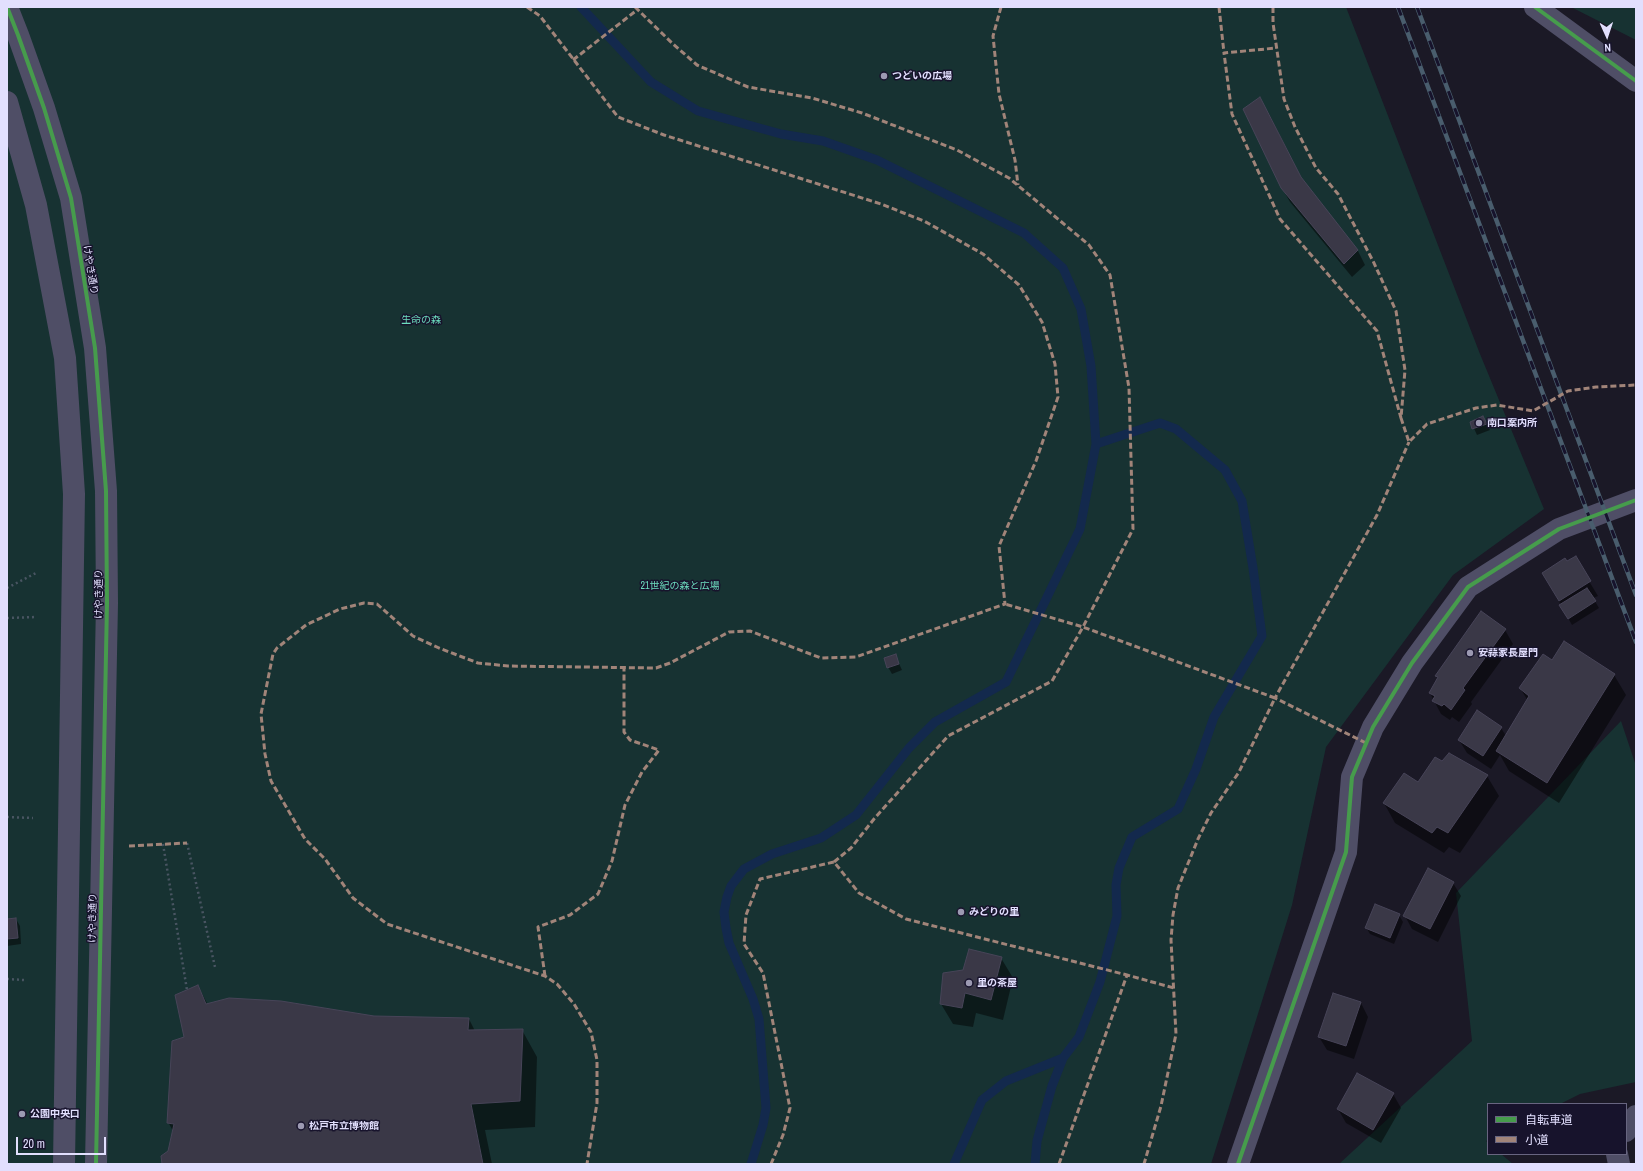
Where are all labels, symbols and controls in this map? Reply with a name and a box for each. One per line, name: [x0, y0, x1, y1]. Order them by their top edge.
north arrow: [1587, 16, 1627, 56]
text: N: [1604, 41, 1611, 55]
place label: つどいの広場: [892, 70, 952, 82]
marker: つどいの広場: [879, 71, 889, 81]
street label: けやき通り: [80, 244, 100, 296]
park label: 生命の森: [401, 314, 441, 326]
place label: 南口案内所: [1487, 417, 1537, 429]
marker: 南口案内所: [1474, 418, 1484, 428]
street label: けやき通り: [93, 569, 105, 619]
park label: 21世紀の森と広場: [640, 580, 720, 592]
place label: 安蒜家長屋門: [1478, 647, 1538, 659]
marker: 安蒜家長屋門: [1465, 648, 1475, 658]
street label: けやき通り: [87, 893, 99, 943]
place label: みどりの里: [969, 906, 1019, 918]
marker: みどりの里: [956, 907, 966, 917]
place label: 里の茶屋: [977, 977, 1017, 989]
marker: 里の茶屋: [964, 978, 974, 988]
legend: [1487, 1103, 1627, 1155]
place label: 公園中央口: [30, 1108, 80, 1120]
marker: 公園中央口: [17, 1109, 27, 1119]
text: 自転車道: [1525, 1112, 1573, 1128]
place label: 松戸市立博物館: [309, 1120, 379, 1132]
marker: 松戸市立博物館: [296, 1121, 306, 1131]
scale bar: [18, 1129, 108, 1155]
text: 小道: [1525, 1132, 1549, 1148]
text: 20 m: [23, 1136, 45, 1152]

